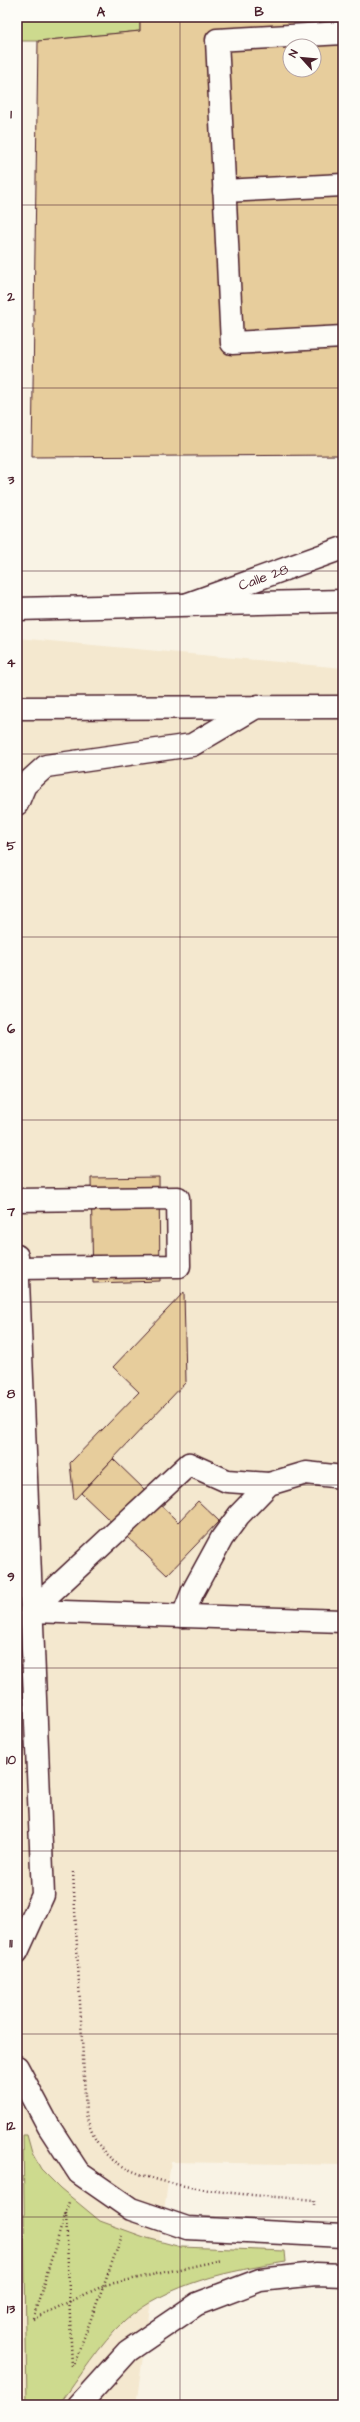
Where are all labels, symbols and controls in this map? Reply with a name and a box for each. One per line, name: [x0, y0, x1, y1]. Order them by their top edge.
text: A: [97, 3, 106, 21]
text: B: [254, 3, 264, 21]
north arrow: [282, 38, 322, 78]
text: N: [285, 47, 302, 60]
text: 1: [10, 105, 12, 123]
text: 2: [6, 288, 15, 306]
text: 3: [7, 471, 15, 489]
street label: Calle 28: [236, 560, 291, 596]
text: 4: [7, 654, 16, 672]
text: 5: [6, 837, 16, 855]
text: 6: [7, 1020, 16, 1038]
text: 7: [6, 1203, 16, 1221]
text: 8: [7, 1385, 16, 1403]
text: 9: [7, 1568, 15, 1586]
text: 10: [6, 1751, 17, 1769]
text: 11: [9, 1934, 13, 1952]
text: 12: [6, 2117, 16, 2135]
text: 13: [7, 2300, 16, 2318]

